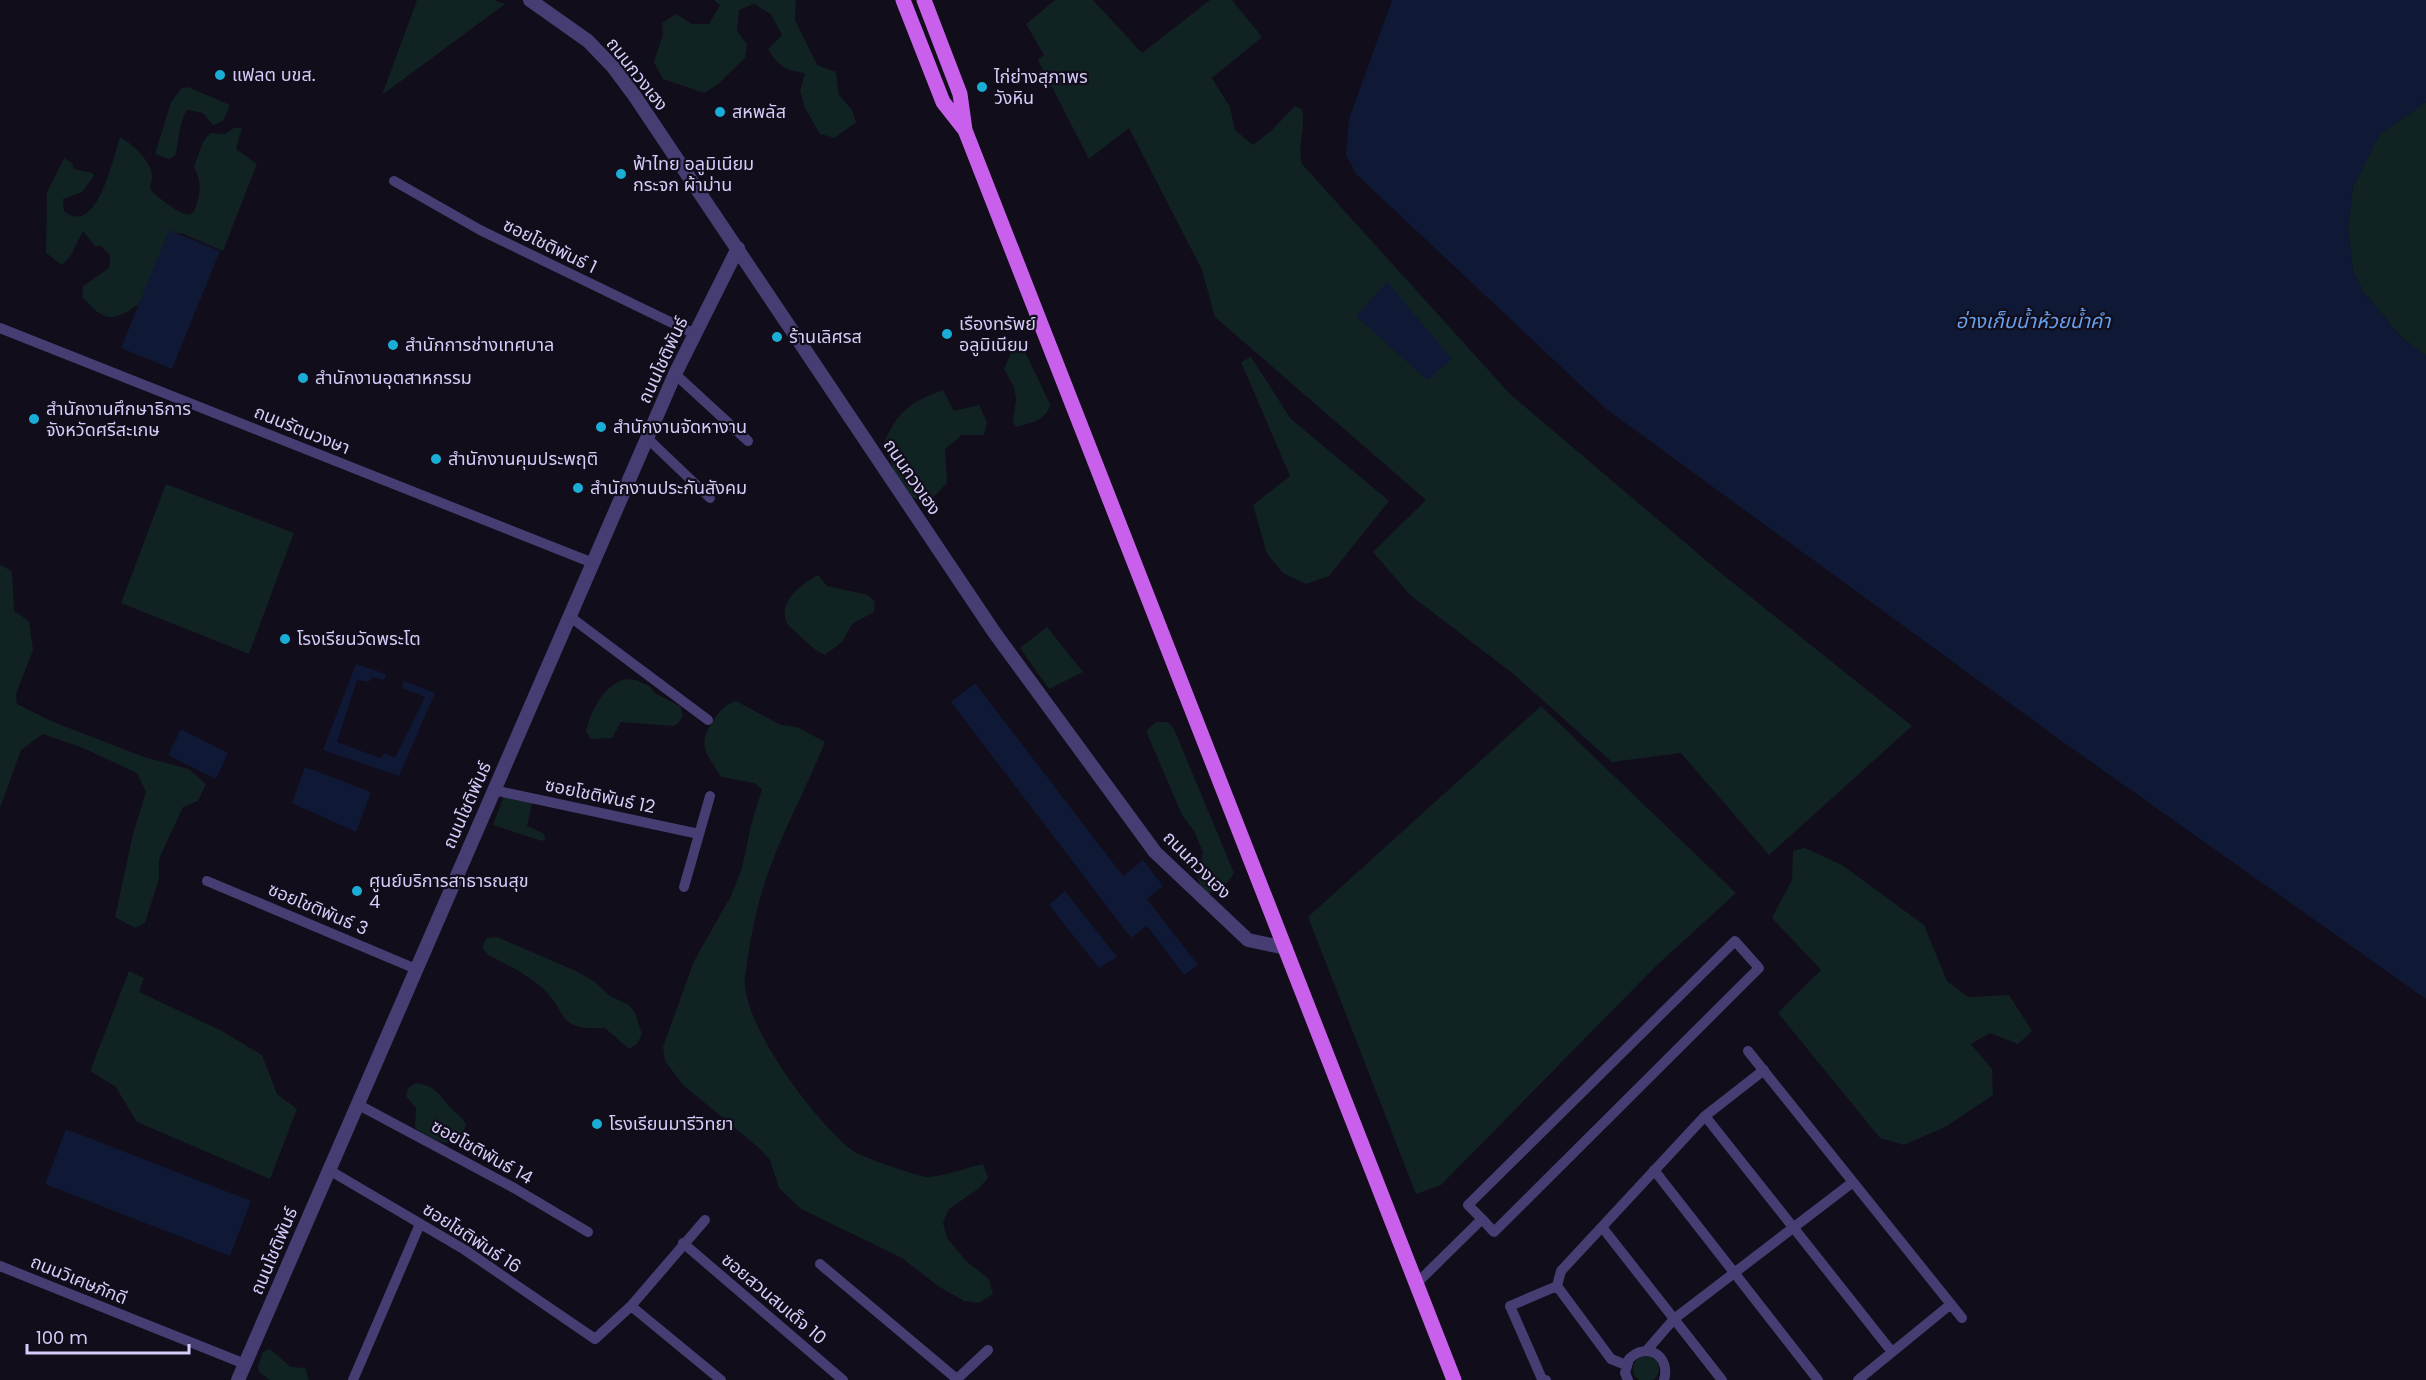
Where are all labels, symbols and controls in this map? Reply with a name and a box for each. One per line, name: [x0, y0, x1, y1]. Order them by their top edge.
street label: ถนนกวงเฮง: [601, 32, 674, 116]
place label: แฟลต บขส.: [232, 62, 315, 87]
place label: ไก่ย่างสุภาพร วังหิน: [993, 64, 1088, 110]
marker: แฟลต บขส.: [213, 68, 227, 82]
marker: ไก่ย่างสุภาพร วังหิน: [975, 80, 989, 94]
place label: สหพลัส: [732, 99, 786, 124]
marker: สหพลัส: [713, 105, 727, 119]
place label: ฟ้าไทย อลูมิเนียม กระจก ผ้าม่าน: [633, 151, 754, 197]
marker: ฟ้าไทย อลูมิเนียม กระจก ผ้าม่าน: [614, 167, 628, 181]
street label: ซอยโชติพันธ์ 1: [499, 212, 601, 279]
water label: อ่างเก็บน้ำห้วยน้ำคำ: [1956, 307, 2111, 335]
place label: เรืองทรัพย์ อลูมิเนียม: [959, 311, 1036, 357]
street label: ถนนโชติพันธ์: [632, 312, 694, 407]
place label: ร้านเลิศรส: [789, 324, 862, 349]
marker: เรืองทรัพย์ อลูมิเนียม: [940, 327, 954, 341]
marker: ร้านเลิศรส: [770, 330, 784, 344]
place label: สำนักการช่างเทศบาล: [405, 332, 554, 357]
marker: สำนักการช่างเทศบาล: [386, 338, 400, 352]
place label: สำนักงานอุตสาหกรรม: [315, 365, 472, 390]
marker: สำนักงานอุตสาหกรรม: [296, 371, 310, 385]
place label: สำนักงานศึกษาธิการ จังหวัดศรีสะเกษ: [46, 396, 191, 442]
street label: ถนนรัตนวงษา: [250, 399, 354, 460]
marker: สำนักงานศึกษาธิการ จังหวัดศรีสะเกษ: [27, 412, 41, 426]
place label: สำนักงานจัดหางาน: [613, 414, 747, 439]
marker: สำนักงานจัดหางาน: [594, 420, 608, 434]
street label: ถนนกวงเฮง: [878, 434, 947, 520]
place label: สำนักงานคุมประพฤติ: [448, 446, 598, 471]
marker: สำนักงานคุมประพฤติ: [429, 452, 443, 466]
place label: สำนักงานประกันสังคม: [590, 475, 747, 500]
marker: สำนักงานประกันสังคม: [571, 481, 585, 495]
place label: โรงเรียนวัดพระโต: [297, 626, 421, 651]
marker: โรงเรียนวัดพระโต: [278, 632, 292, 646]
street label: ถนนโชติพันธ์: [436, 757, 497, 852]
street label: ซอยโชติพันธ์ 12: [543, 772, 657, 819]
street label: ถนนกวงเฮง: [1158, 825, 1237, 904]
place label: ศูนย์บริการสาธารณสุข 4: [369, 868, 529, 914]
street label: ซอยโชติพันธ์ 3: [264, 876, 372, 941]
marker: ศูนย์บริการสาธารณสุข 4: [350, 884, 364, 898]
place label: โรงเรียนมารีวิทยา: [609, 1111, 733, 1136]
street label: ซอยโชติพันธ์ 14: [427, 1113, 538, 1190]
marker: โรงเรียนมารีวิทยา: [590, 1117, 604, 1131]
street label: ซอยโชติพันธ์ 16: [418, 1196, 526, 1279]
street label: ถนนโชติพันธ์: [244, 1203, 303, 1298]
street label: ซอยสวนสมเด็จ 10: [716, 1247, 832, 1350]
street label: ถนนวิเศษภักดี: [27, 1249, 131, 1310]
scale bar: [27, 1317, 189, 1355]
text: 100 m: [36, 1325, 88, 1350]

